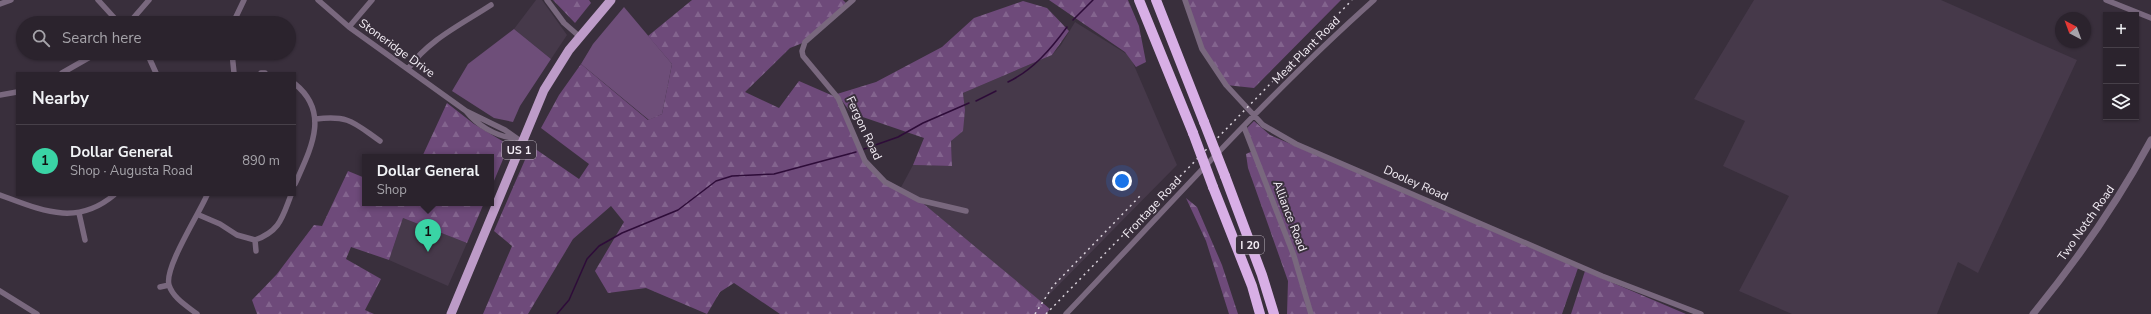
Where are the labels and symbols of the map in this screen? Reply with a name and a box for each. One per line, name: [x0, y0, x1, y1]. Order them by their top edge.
north arrow: [2055, 12, 2091, 48]
street label: Meat Plant Road: [1269, 13, 1343, 87]
street label: Stoneridge Drive: [356, 15, 438, 81]
street label: Fergon Road: [842, 94, 886, 162]
road number: US 1: [502, 141, 536, 159]
street label: Dooley Road: [1381, 162, 1451, 204]
your location: [1112, 171, 1132, 191]
street label: Frontage Road: [1119, 173, 1185, 241]
street label: Alliance Road: [1269, 178, 1311, 254]
street label: Two Notch Road: [2054, 182, 2118, 264]
pin: 1: [415, 219, 441, 252]
road number: I 20: [1236, 236, 1264, 254]

